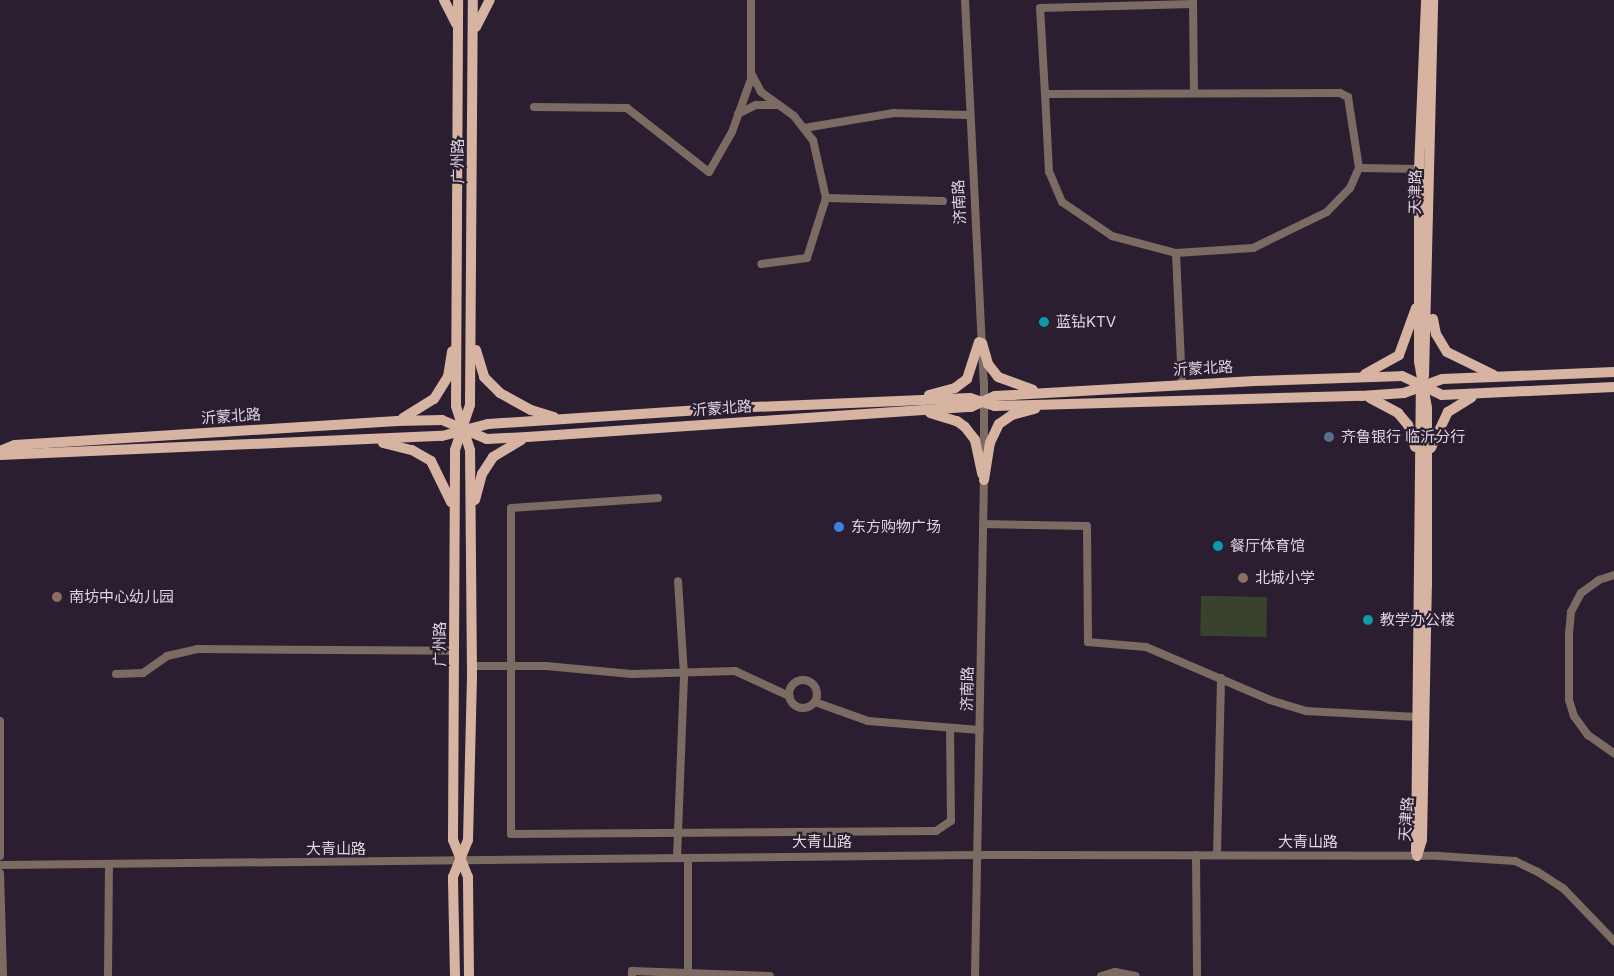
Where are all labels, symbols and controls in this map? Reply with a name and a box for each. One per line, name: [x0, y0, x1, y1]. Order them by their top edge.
street label: 广州路: [449, 139, 467, 183]
street label: 天津路: [1406, 169, 1424, 215]
street label: 济南路: [949, 179, 969, 225]
place label: 蓝钻KTV: [1056, 313, 1116, 331]
marker: 蓝钻KTV: [1037, 315, 1051, 329]
street label: 沂蒙北路: [1173, 357, 1233, 379]
street label: 沂蒙北路: [691, 397, 753, 419]
street label: 沂蒙北路: [200, 405, 262, 427]
place label: 齐鲁银行 临沂分行: [1341, 428, 1465, 446]
marker: 齐鲁银行 临沂分行: [1322, 430, 1336, 444]
place label: 东方购物广场: [851, 518, 941, 536]
marker: 东方购物广场: [832, 520, 846, 534]
place label: 餐厅体育馆: [1230, 537, 1305, 555]
marker: 餐厅体育馆: [1211, 539, 1225, 553]
place label: 北城小学: [1255, 569, 1315, 587]
marker: 北城小学: [1236, 571, 1250, 585]
place label: 南坊中心幼儿园: [69, 588, 174, 606]
marker: 南坊中心幼儿园: [50, 590, 64, 604]
place label: 教学办公楼: [1380, 611, 1455, 629]
marker: 教学办公楼: [1361, 613, 1375, 627]
street label: 广州路: [431, 622, 449, 666]
street label: 济南路: [958, 666, 976, 712]
street label: 天津路: [1395, 796, 1417, 842]
street label: 大青山路: [792, 833, 852, 851]
street label: 大青山路: [1278, 833, 1338, 851]
street label: 大青山路: [306, 840, 366, 858]

